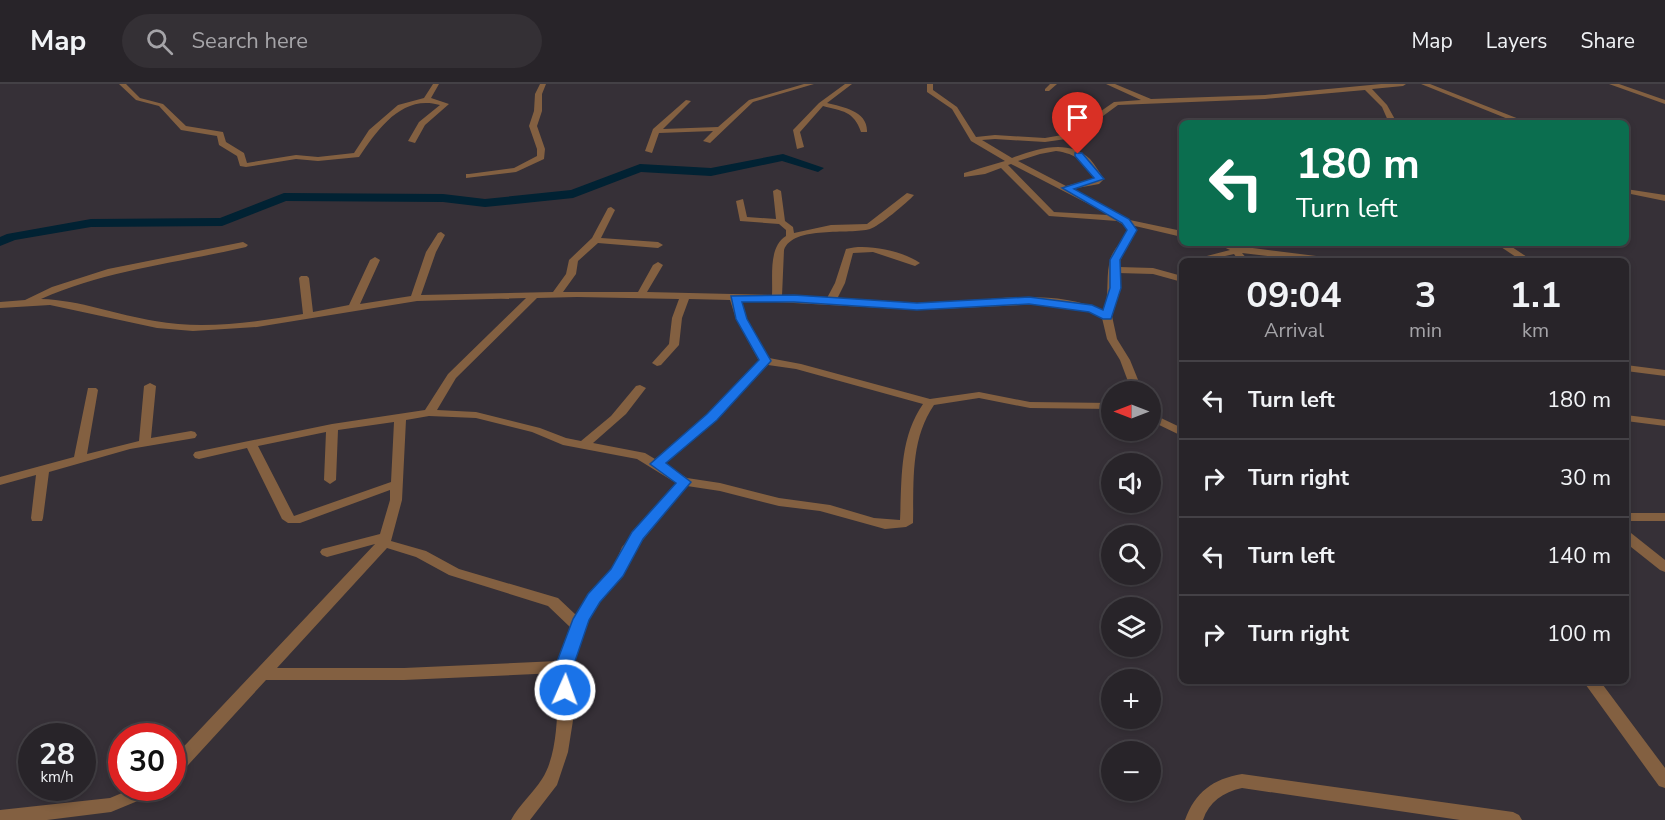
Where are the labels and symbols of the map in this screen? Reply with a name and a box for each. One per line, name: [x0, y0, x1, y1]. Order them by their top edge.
pin: [1052, 92, 1103, 154]
north arrow: [1101, 381, 1161, 441]
position arrow: [533, 658, 597, 722]
speed limit sign: 30: [108, 723, 186, 801]

